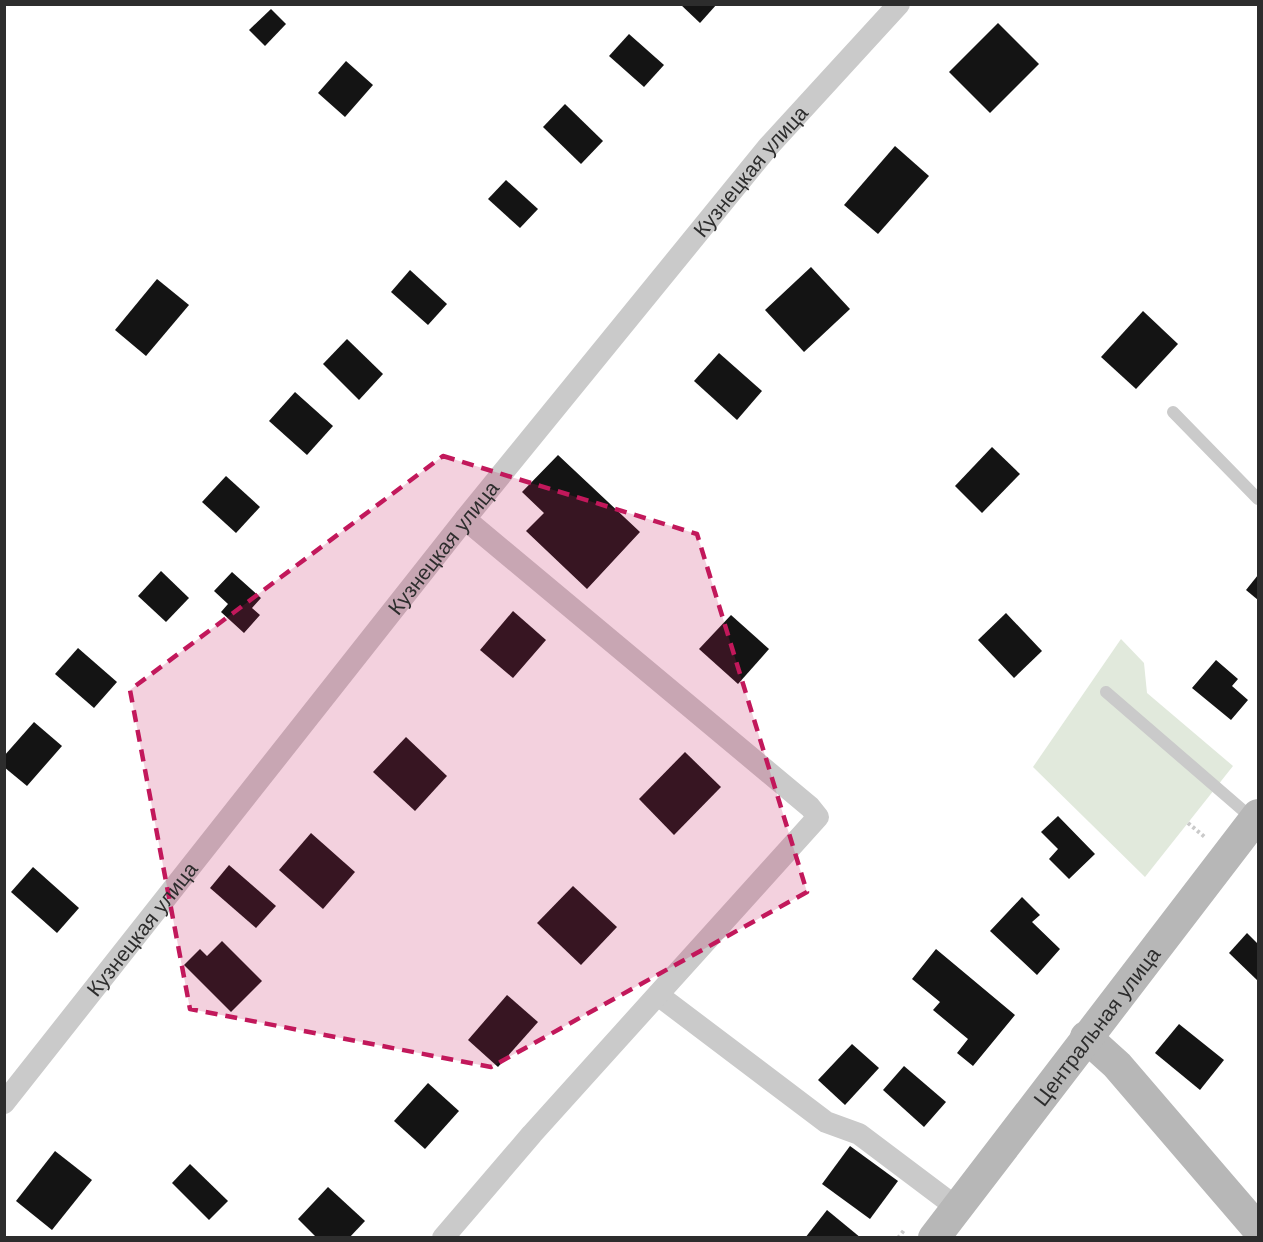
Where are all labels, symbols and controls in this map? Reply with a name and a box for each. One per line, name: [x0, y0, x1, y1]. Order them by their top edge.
street label: Кузнецкая улица: [688, 101, 812, 241]
street label: Кузнецкая улица: [383, 476, 503, 619]
street label: Кузнецкая улица: [82, 857, 202, 1000]
street label: Центральная улица: [1028, 942, 1164, 1110]

